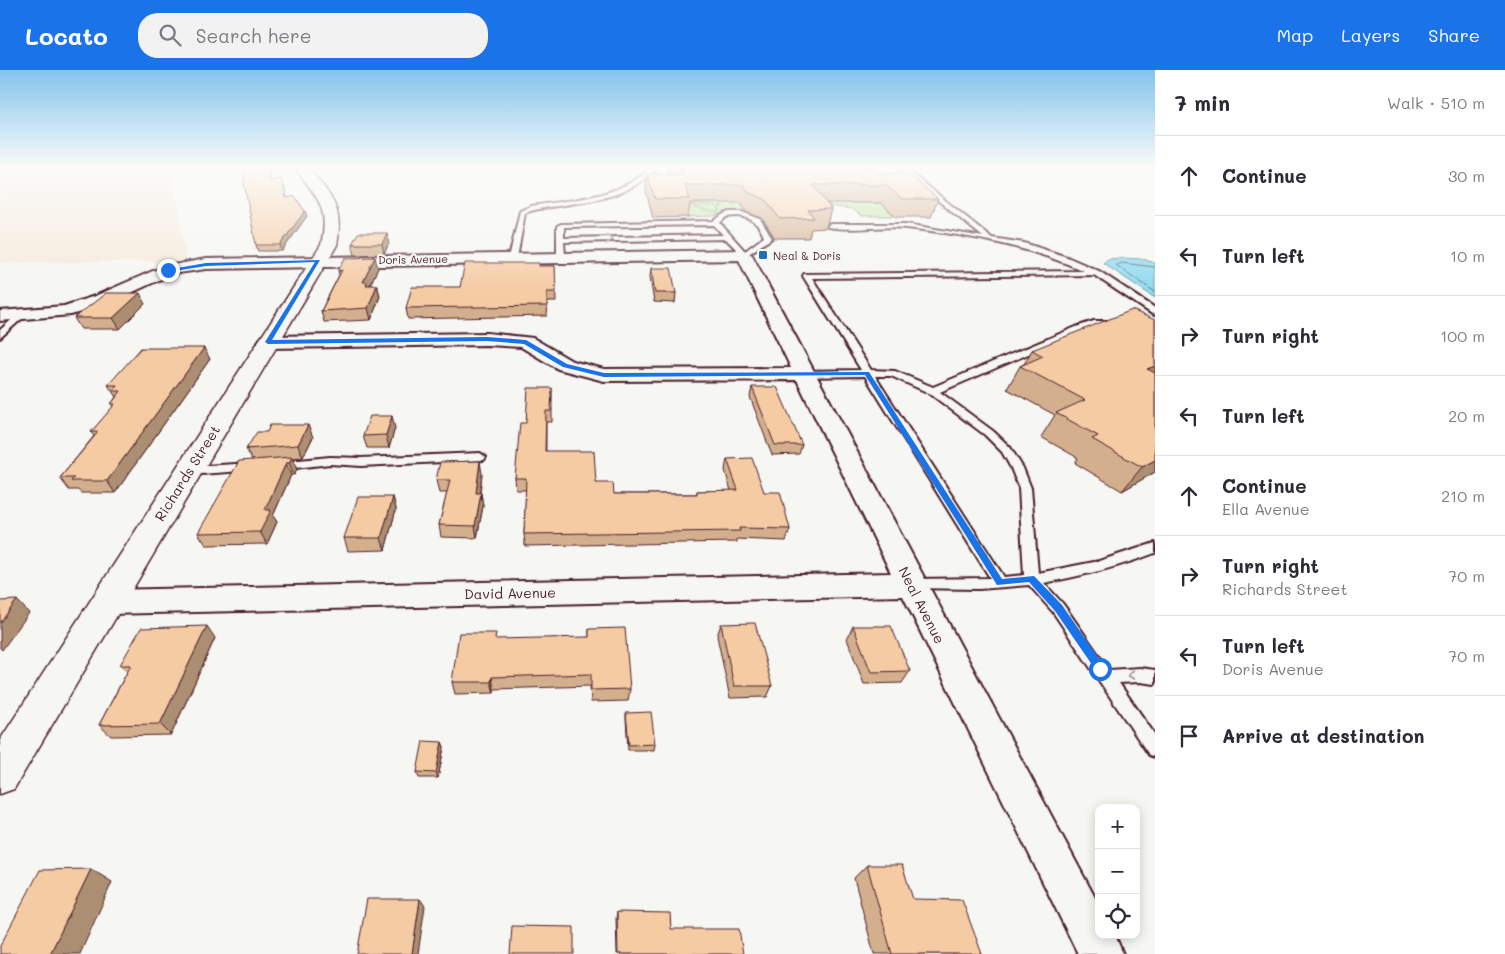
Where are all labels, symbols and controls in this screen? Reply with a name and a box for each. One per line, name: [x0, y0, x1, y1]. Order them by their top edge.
search box: [138, 13, 488, 58]
text: Locato: [25, 20, 108, 51]
icon: search: [156, 21, 184, 49]
text: Search here: [196, 23, 311, 48]
text: Map: [1277, 23, 1313, 47]
text: Layers: [1341, 23, 1400, 47]
text: Share: [1428, 23, 1480, 47]
text: 7 min: [1175, 89, 1230, 116]
text: Walk · 510 m: [1387, 92, 1485, 113]
icon: ahead: [1175, 162, 1203, 190]
text: Continue: [1222, 163, 1307, 188]
text: 30 m: [1448, 165, 1485, 186]
one-way arrow: [606, 234, 614, 244]
icon: left: [1175, 242, 1203, 270]
text: Turn left: [1222, 243, 1305, 268]
text: 10 m: [1450, 245, 1485, 266]
place label: Neal & Doris: [773, 248, 841, 263]
marker: Neal & Doris: [757, 249, 769, 261]
street label: Doris Avenue: [378, 251, 448, 267]
route end: [157, 259, 180, 282]
icon: right: [1175, 322, 1203, 350]
text: Turn right: [1222, 323, 1319, 348]
text: 100 m: [1440, 325, 1485, 346]
icon: left: [1175, 402, 1203, 430]
text: Turn left: [1222, 403, 1305, 428]
text: 20 m: [1448, 405, 1485, 426]
street label: Richards Street: [150, 421, 224, 525]
text: Continue: [1222, 473, 1307, 498]
icon: ahead: [1175, 482, 1203, 510]
text: 210 m: [1441, 485, 1485, 506]
text: Ella Avenue: [1222, 498, 1310, 519]
text: Turn right: [1222, 553, 1319, 578]
icon: right: [1175, 562, 1203, 590]
street label: Neal Avenue: [894, 563, 950, 647]
text: 70 m: [1448, 565, 1485, 586]
text: Richards Street: [1222, 578, 1348, 599]
street label: David Avenue: [464, 583, 556, 603]
text: Turn left: [1222, 633, 1305, 658]
icon: left: [1175, 642, 1203, 670]
text: 70 m: [1448, 645, 1485, 666]
route start: [1089, 658, 1112, 681]
text: Doris Avenue: [1222, 658, 1324, 679]
one-way arrow: [1126, 670, 1134, 681]
icon: arrive: [1175, 722, 1203, 750]
text: Arrive at destination: [1222, 723, 1425, 748]
map controls: [1095, 804, 1140, 939]
button: +: [1095, 804, 1140, 849]
button: −: [1095, 849, 1140, 894]
button: locate: [1095, 894, 1140, 939]

